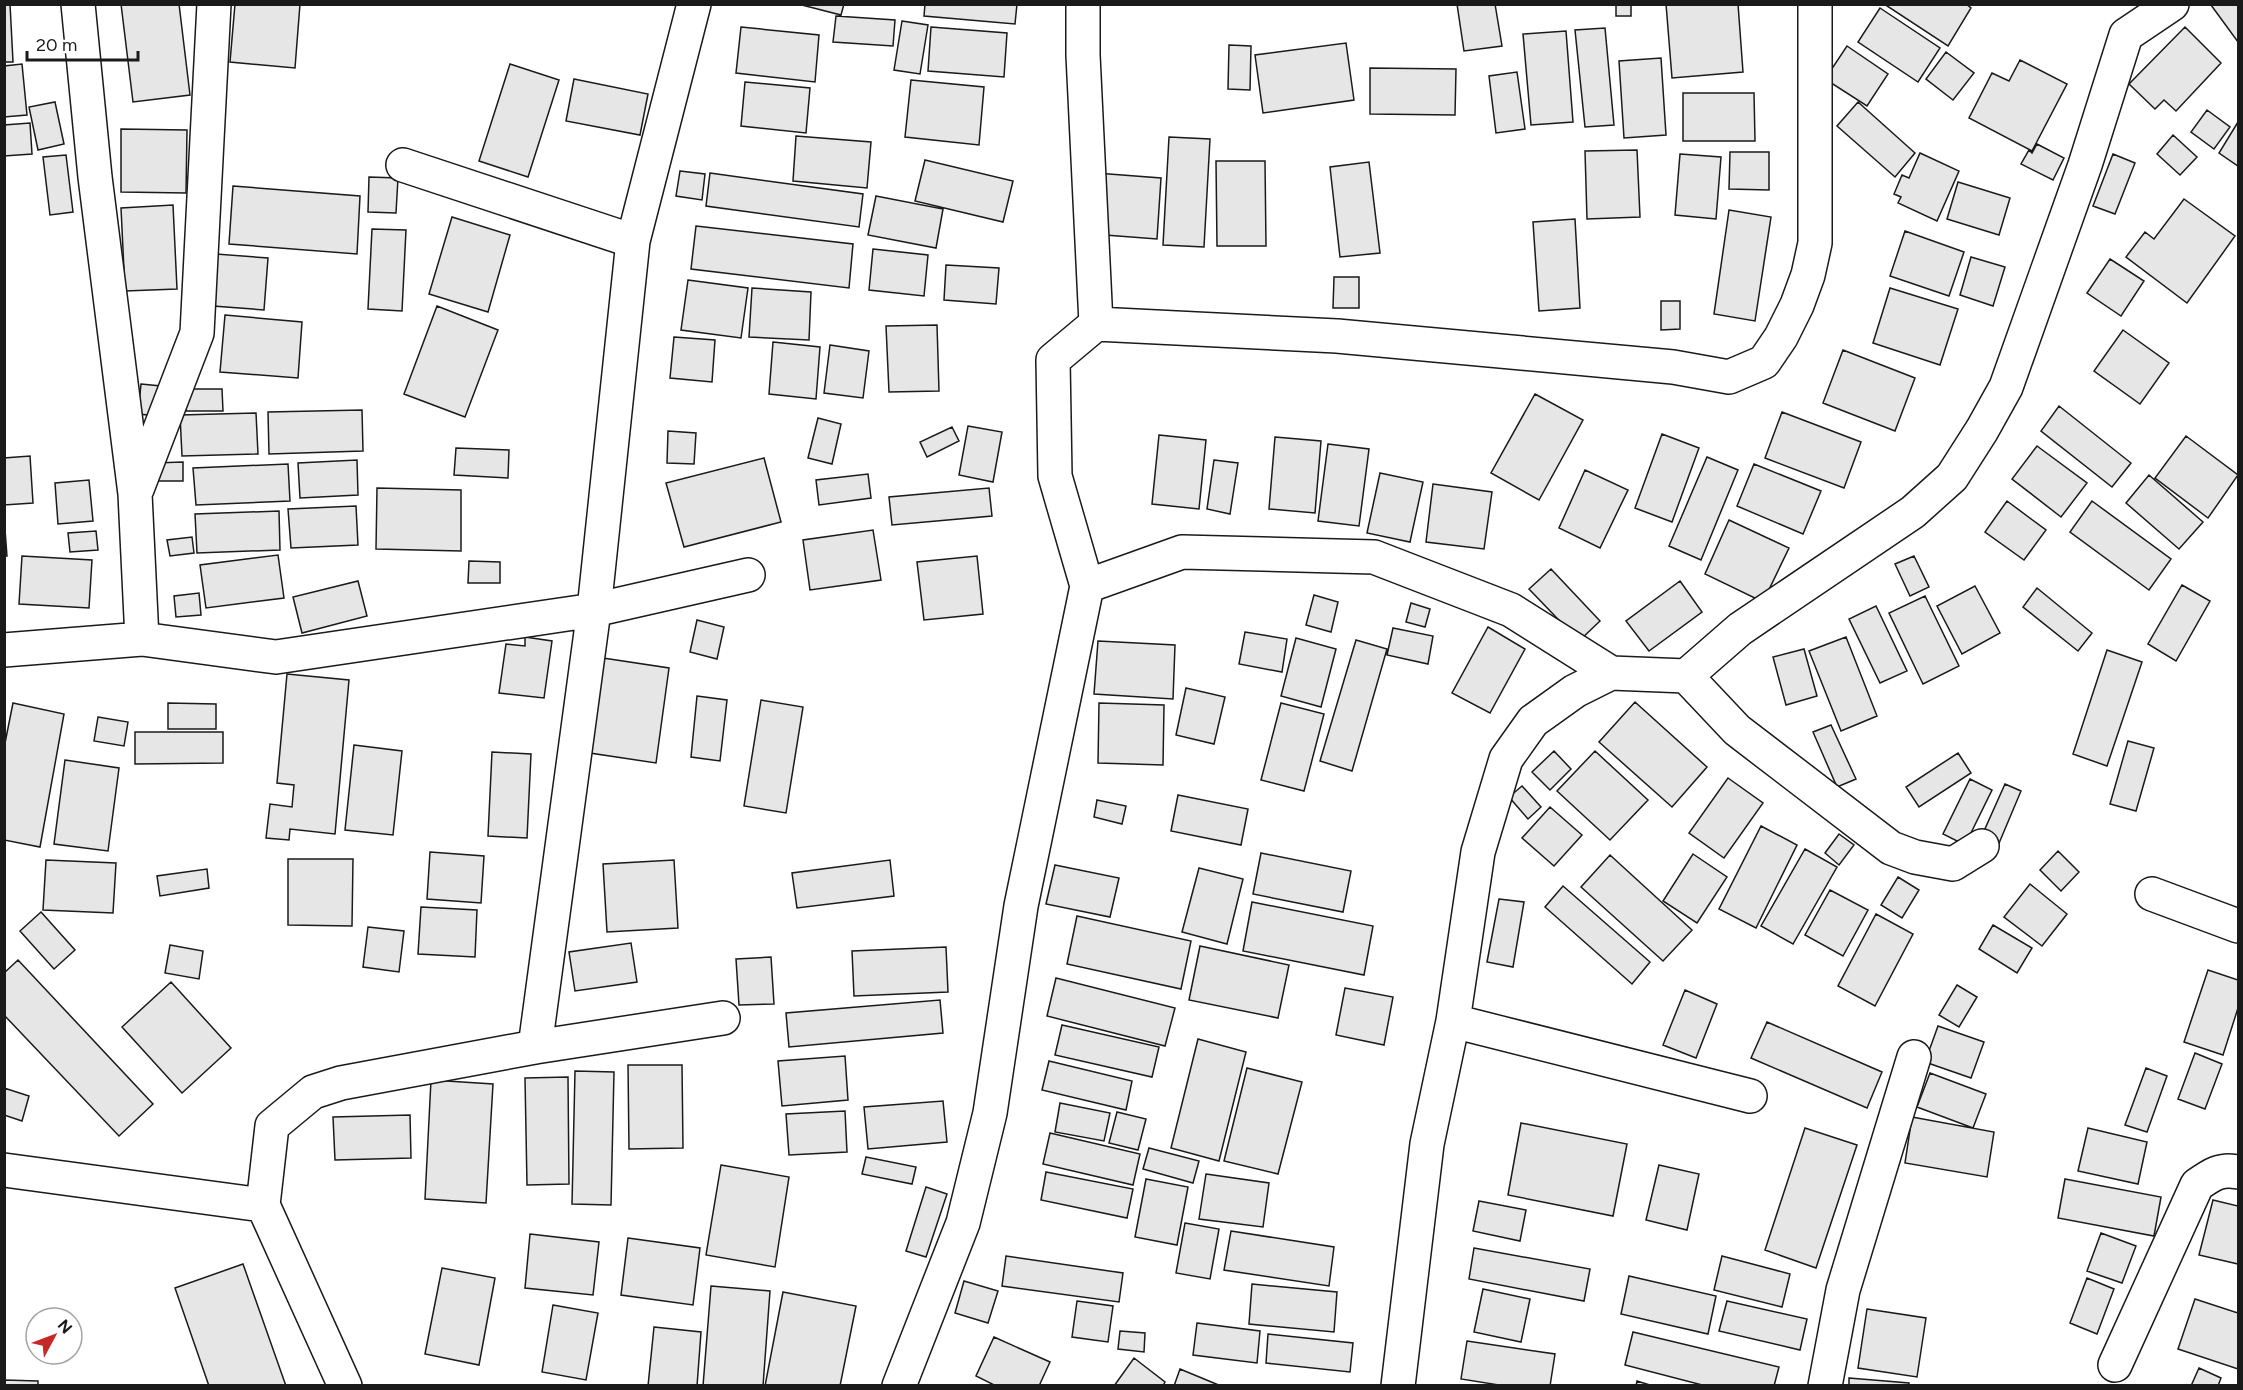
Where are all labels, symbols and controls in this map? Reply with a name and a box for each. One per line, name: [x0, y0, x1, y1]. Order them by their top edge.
scale bar: [27, 24, 138, 62]
text: 20 m: [36, 34, 77, 56]
north arrow: [24, 1306, 84, 1366]
text: N: [54, 1316, 76, 1337]

